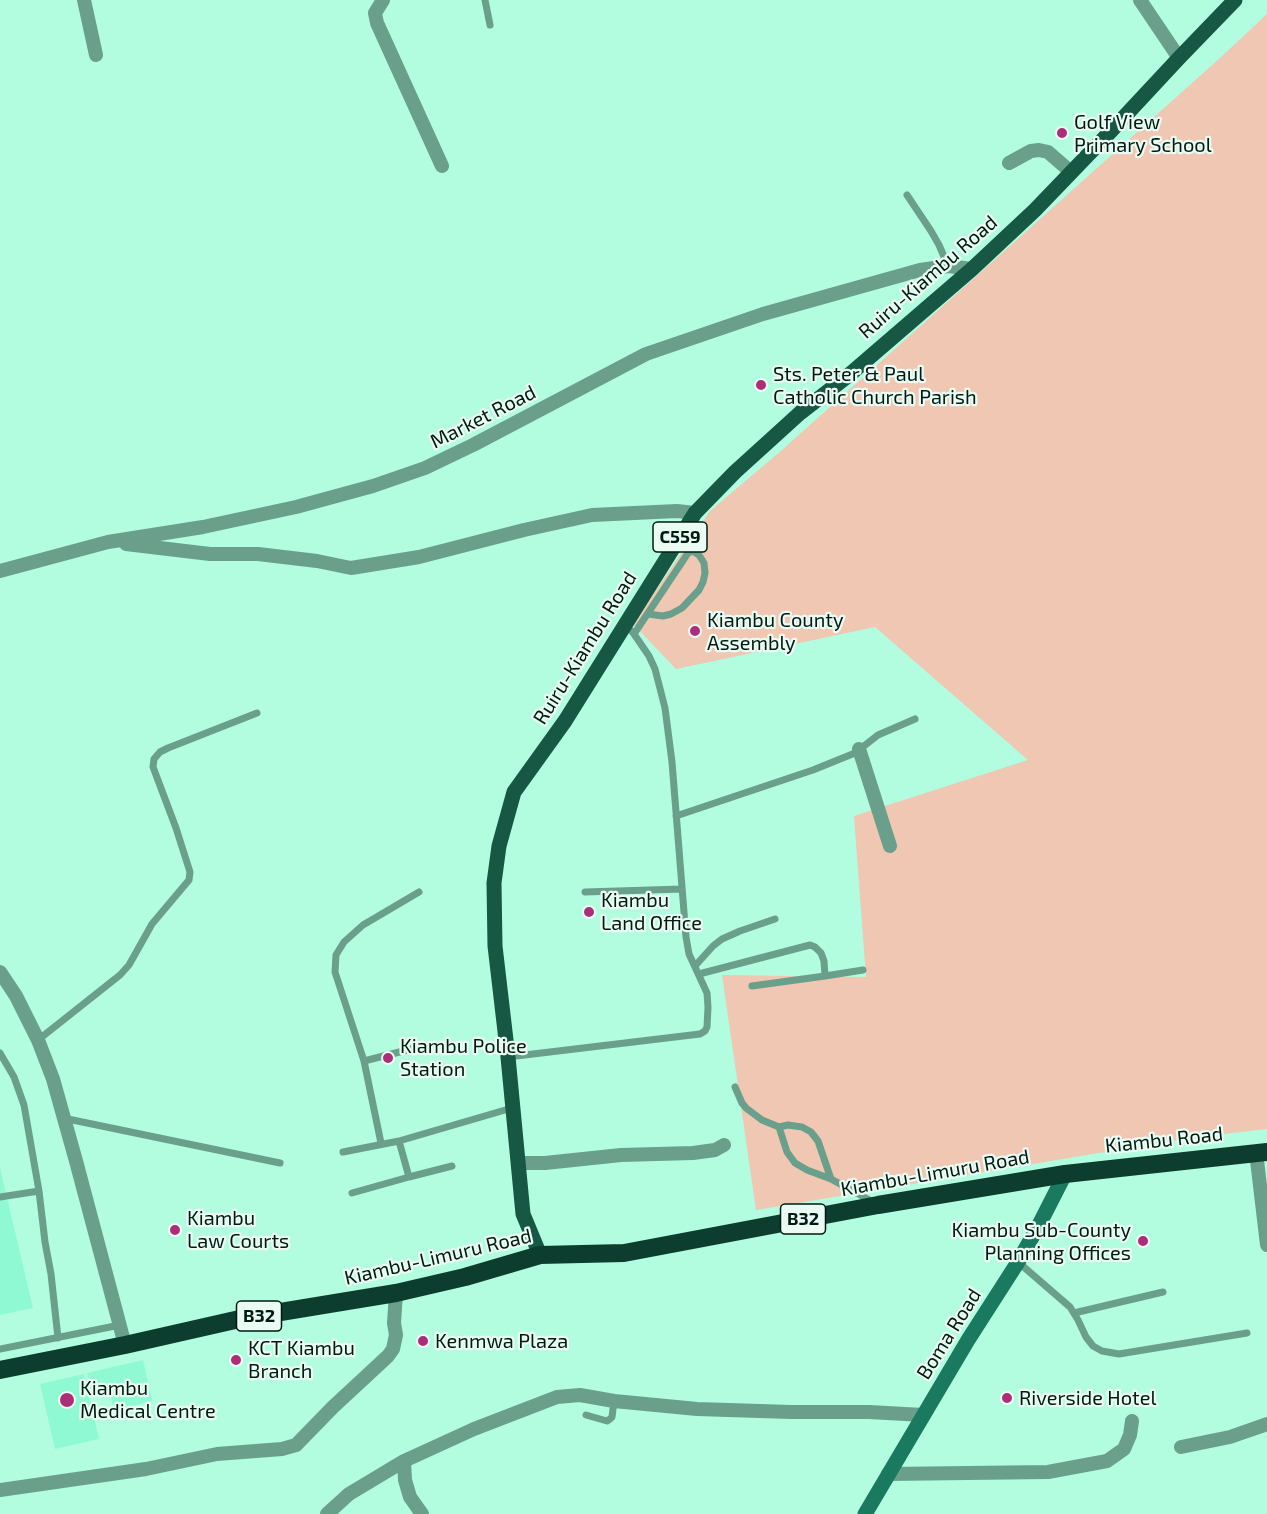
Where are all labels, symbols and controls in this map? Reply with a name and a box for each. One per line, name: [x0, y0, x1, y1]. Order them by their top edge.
place label: Golf View Primary School: [1074, 110, 1212, 157]
marker: Golf View Primary School: [1055, 126, 1069, 140]
street label: Ruiru-Kiambu Road: [854, 210, 1002, 344]
place label: Sts. Peter & Paul Catholic Church Parish: [773, 362, 977, 409]
marker: Sts. Peter & Paul Catholic Church Parish: [754, 378, 768, 392]
street label: Market Road: [426, 380, 540, 454]
road number: C559: [653, 522, 707, 552]
street label: Ruiru-Kiambu Road: [528, 567, 642, 729]
place label: Kiambu County Assembly: [707, 608, 844, 655]
marker: Kiambu County Assembly: [688, 624, 702, 638]
place label: Kiambu Land Office: [601, 888, 702, 935]
marker: Kiambu Land Office: [582, 905, 596, 919]
place label: Kiambu Police Station: [400, 1034, 527, 1081]
marker: Kiambu Police Station: [381, 1051, 395, 1065]
street label: Kiambu Road: [1104, 1122, 1224, 1158]
street label: Kiambu-Limuru Road: [839, 1145, 1031, 1201]
road number: B32: [780, 1204, 826, 1234]
place label: Kiambu Law Courts: [187, 1206, 289, 1253]
place label: Kiambu Sub-County Planning Offices: [951, 1218, 1131, 1265]
marker: Kiambu Law Courts: [168, 1223, 182, 1237]
street label: Kiambu-Limuru Road: [342, 1224, 534, 1290]
marker: Kiambu Sub-County Planning Offices: [1136, 1234, 1150, 1248]
street label: Boma Road: [912, 1284, 986, 1384]
road number: B32: [236, 1301, 282, 1331]
place label: Kenmwa Plaza: [435, 1329, 568, 1353]
marker: Kenmwa Plaza: [416, 1334, 430, 1348]
place label: KCT Kiambu Branch: [248, 1336, 355, 1383]
marker: KCT Kiambu Branch: [229, 1353, 243, 1367]
place label: Kiambu Medical Centre: [80, 1376, 216, 1423]
place label: Riverside Hotel: [1019, 1386, 1156, 1410]
marker: Kiambu Medical Centre: [58, 1391, 76, 1409]
marker: Riverside Hotel: [1000, 1391, 1014, 1405]

